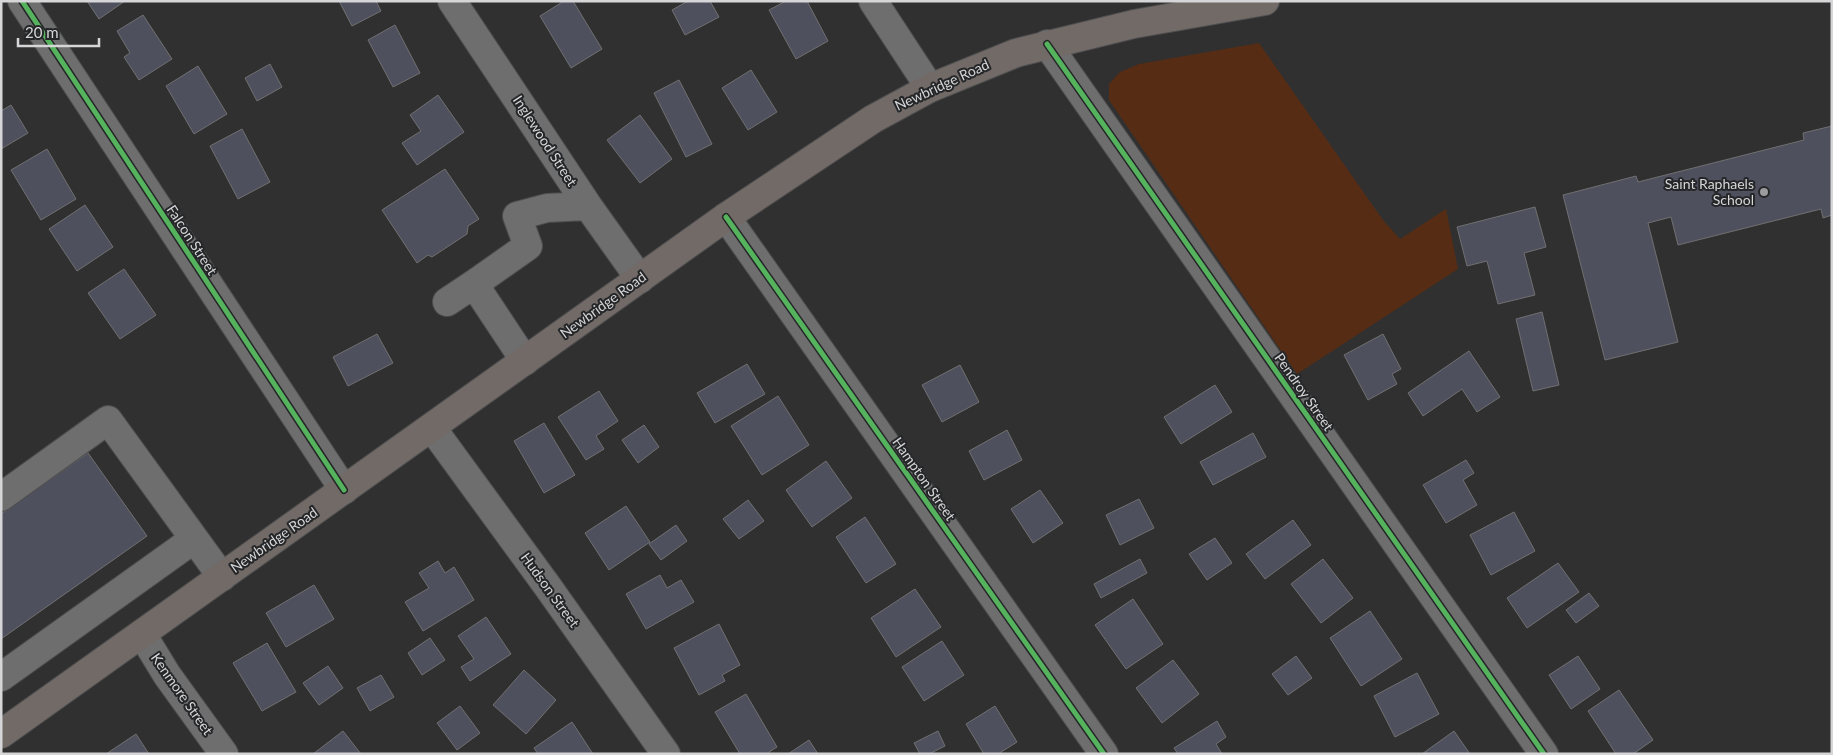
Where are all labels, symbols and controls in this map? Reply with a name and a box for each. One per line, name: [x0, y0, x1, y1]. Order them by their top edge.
scale bar: [18, 15, 99, 47]
text: 20 m: [25, 23, 59, 41]
street label: Newbridge Road: [892, 55, 992, 114]
street label: Inglewood Street: [510, 92, 581, 189]
place label: Saint Raphaels School: [1665, 175, 1754, 208]
marker: Saint Raphaels School: [1758, 186, 1770, 198]
street label: Falcon Street: [164, 202, 221, 278]
street label: Newbridge Road: [556, 268, 649, 341]
street label: Pendroy Street: [1271, 350, 1337, 434]
street label: Hampton Street: [889, 434, 959, 524]
street label: Newbridge Road: [227, 503, 320, 576]
street label: Hudson Street: [518, 549, 583, 630]
street label: Kenmore Street: [148, 649, 217, 738]

